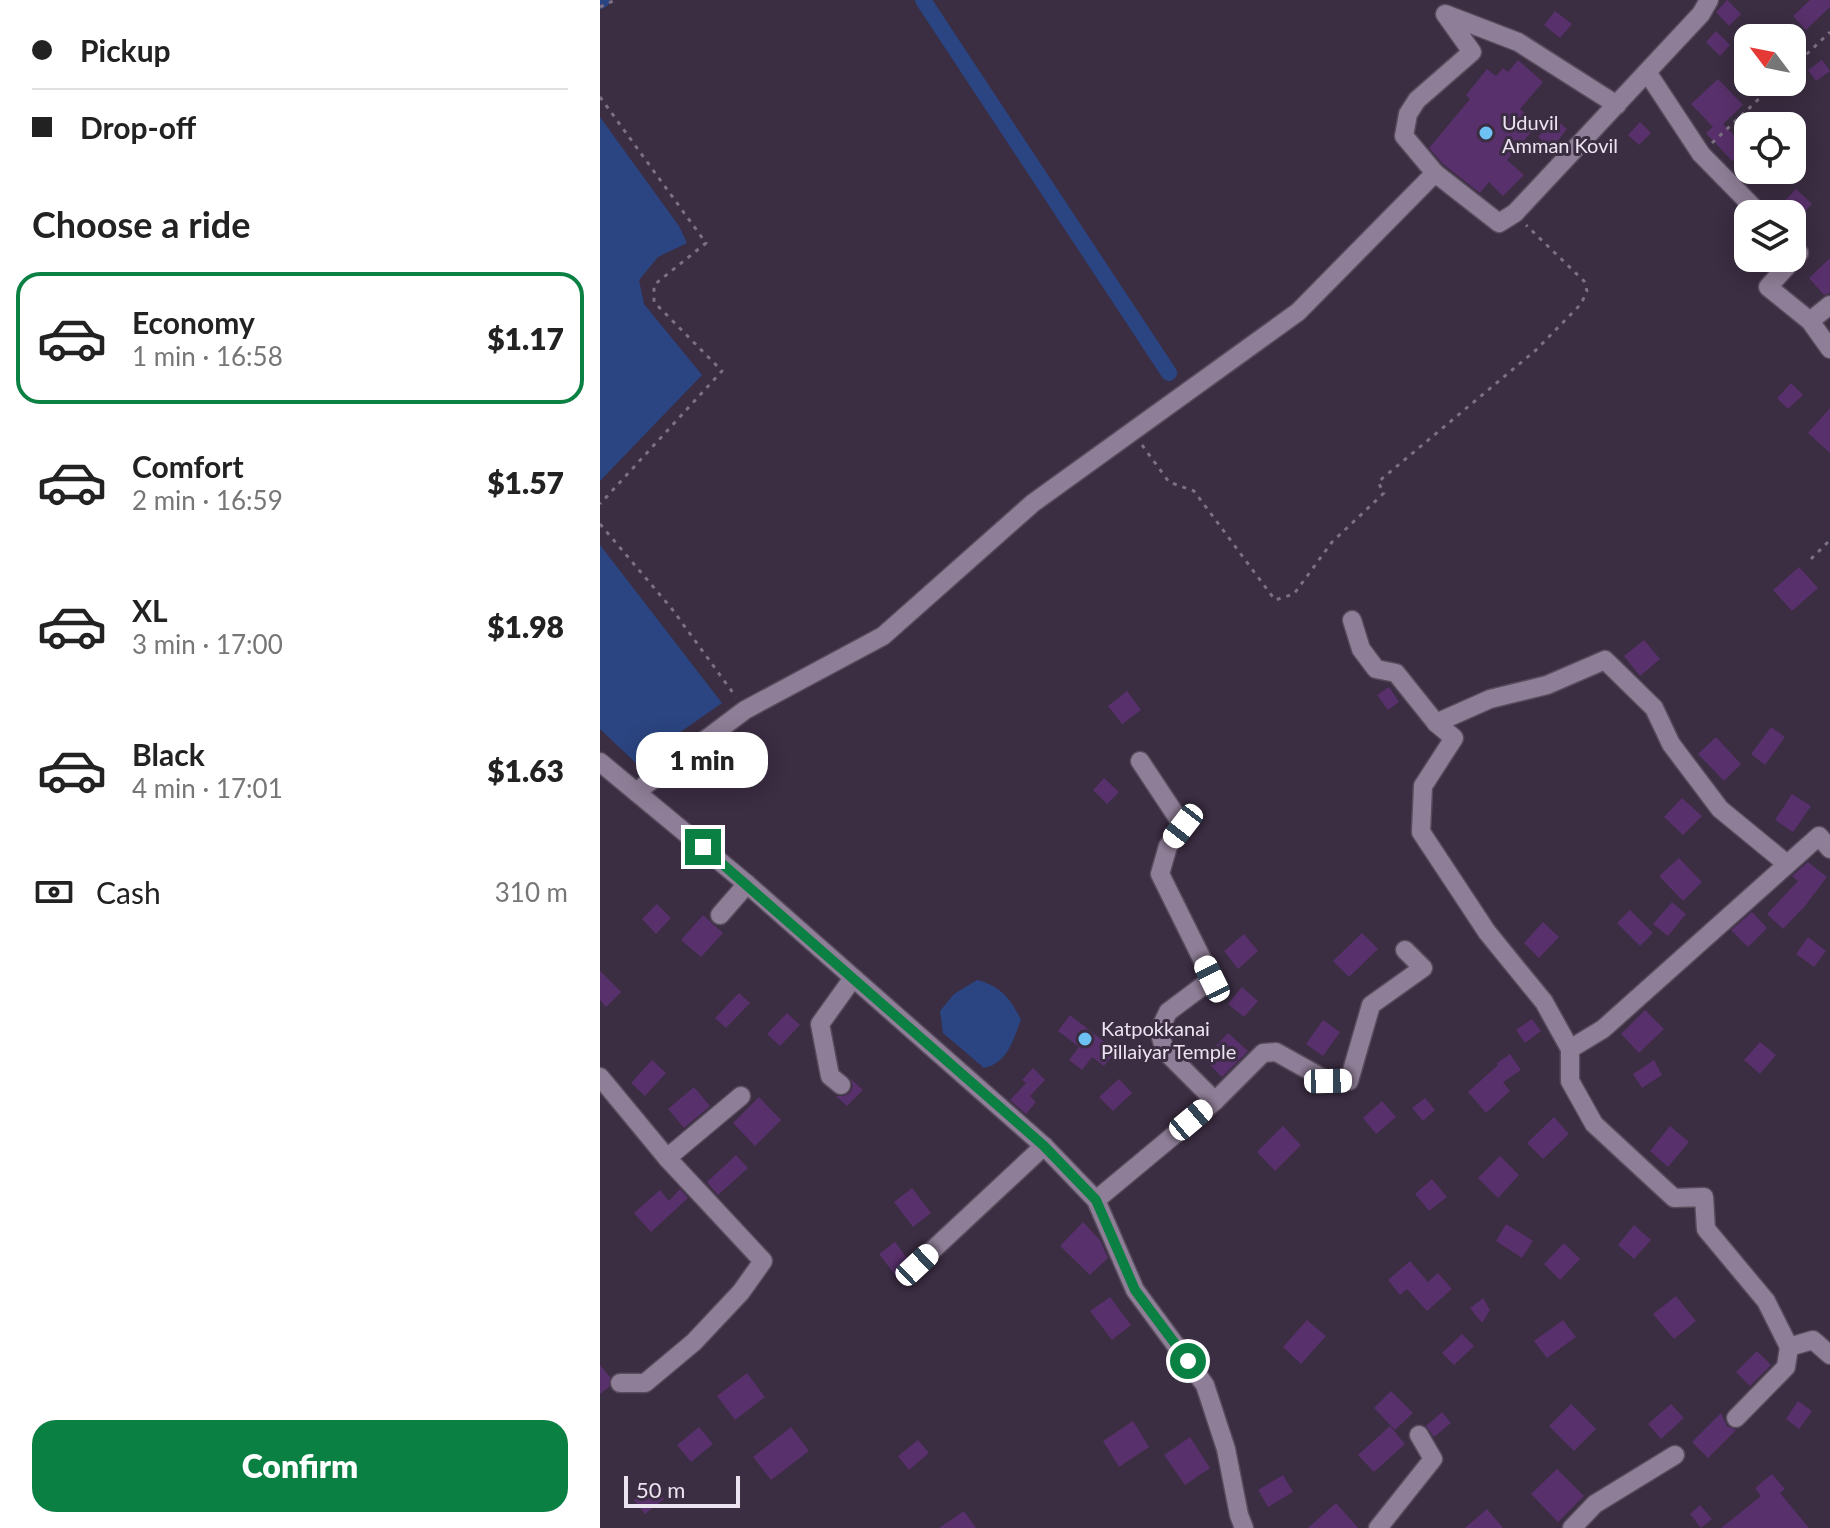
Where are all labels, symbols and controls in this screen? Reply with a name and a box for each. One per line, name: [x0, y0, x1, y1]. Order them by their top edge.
north arrow: [1734, 24, 1806, 96]
map controls: [1734, 24, 1806, 272]
text: Pickup: [80, 32, 171, 68]
text: Drop-off: [80, 109, 196, 145]
place label: Uduvil Amman Kovil: [1502, 110, 1618, 157]
button: locate: [1734, 112, 1806, 184]
marker: Uduvil Amman Kovil: [1477, 124, 1495, 142]
button: layers: [1734, 200, 1806, 272]
text: Choose a ride: [32, 202, 251, 246]
icon: car: [36, 302, 108, 374]
text: Economy: [132, 304, 255, 340]
text: $1.17: [487, 320, 564, 356]
text: 1 min · 16:58: [132, 340, 283, 372]
icon: car: [36, 446, 108, 518]
text: Comfort: [132, 448, 244, 484]
text: $1.57: [487, 464, 564, 500]
text: 2 min · 16:59: [132, 484, 283, 516]
icon: car: [36, 590, 108, 662]
text: XL: [132, 592, 168, 628]
text: $1.98: [487, 608, 564, 644]
text: 3 min · 17:00: [132, 628, 283, 660]
callout: 1 min: [637, 731, 769, 787]
icon: car: [36, 734, 108, 806]
text: Black: [132, 736, 205, 772]
text: 1 min: [670, 744, 734, 776]
text: $1.63: [487, 752, 564, 788]
text: 4 min · 17:01: [132, 772, 283, 804]
car: [1159, 800, 1207, 852]
route end: [685, 829, 721, 865]
icon: cash: [32, 870, 76, 914]
text: Cash: [96, 874, 161, 910]
text: 310 m: [495, 876, 568, 908]
car: [1191, 952, 1233, 1006]
place label: Katpokkanai Pillaiyar Temple: [1101, 1016, 1236, 1063]
marker: Katpokkanai Pillaiyar Temple: [1076, 1030, 1094, 1048]
car: [1304, 1069, 1352, 1093]
car: [1165, 1095, 1217, 1145]
car: [891, 1240, 943, 1290]
route start: [1170, 1343, 1206, 1379]
button: Confirm: [32, 1420, 568, 1512]
scale bar: [624, 1472, 740, 1508]
text: 50 m: [636, 1476, 685, 1503]

